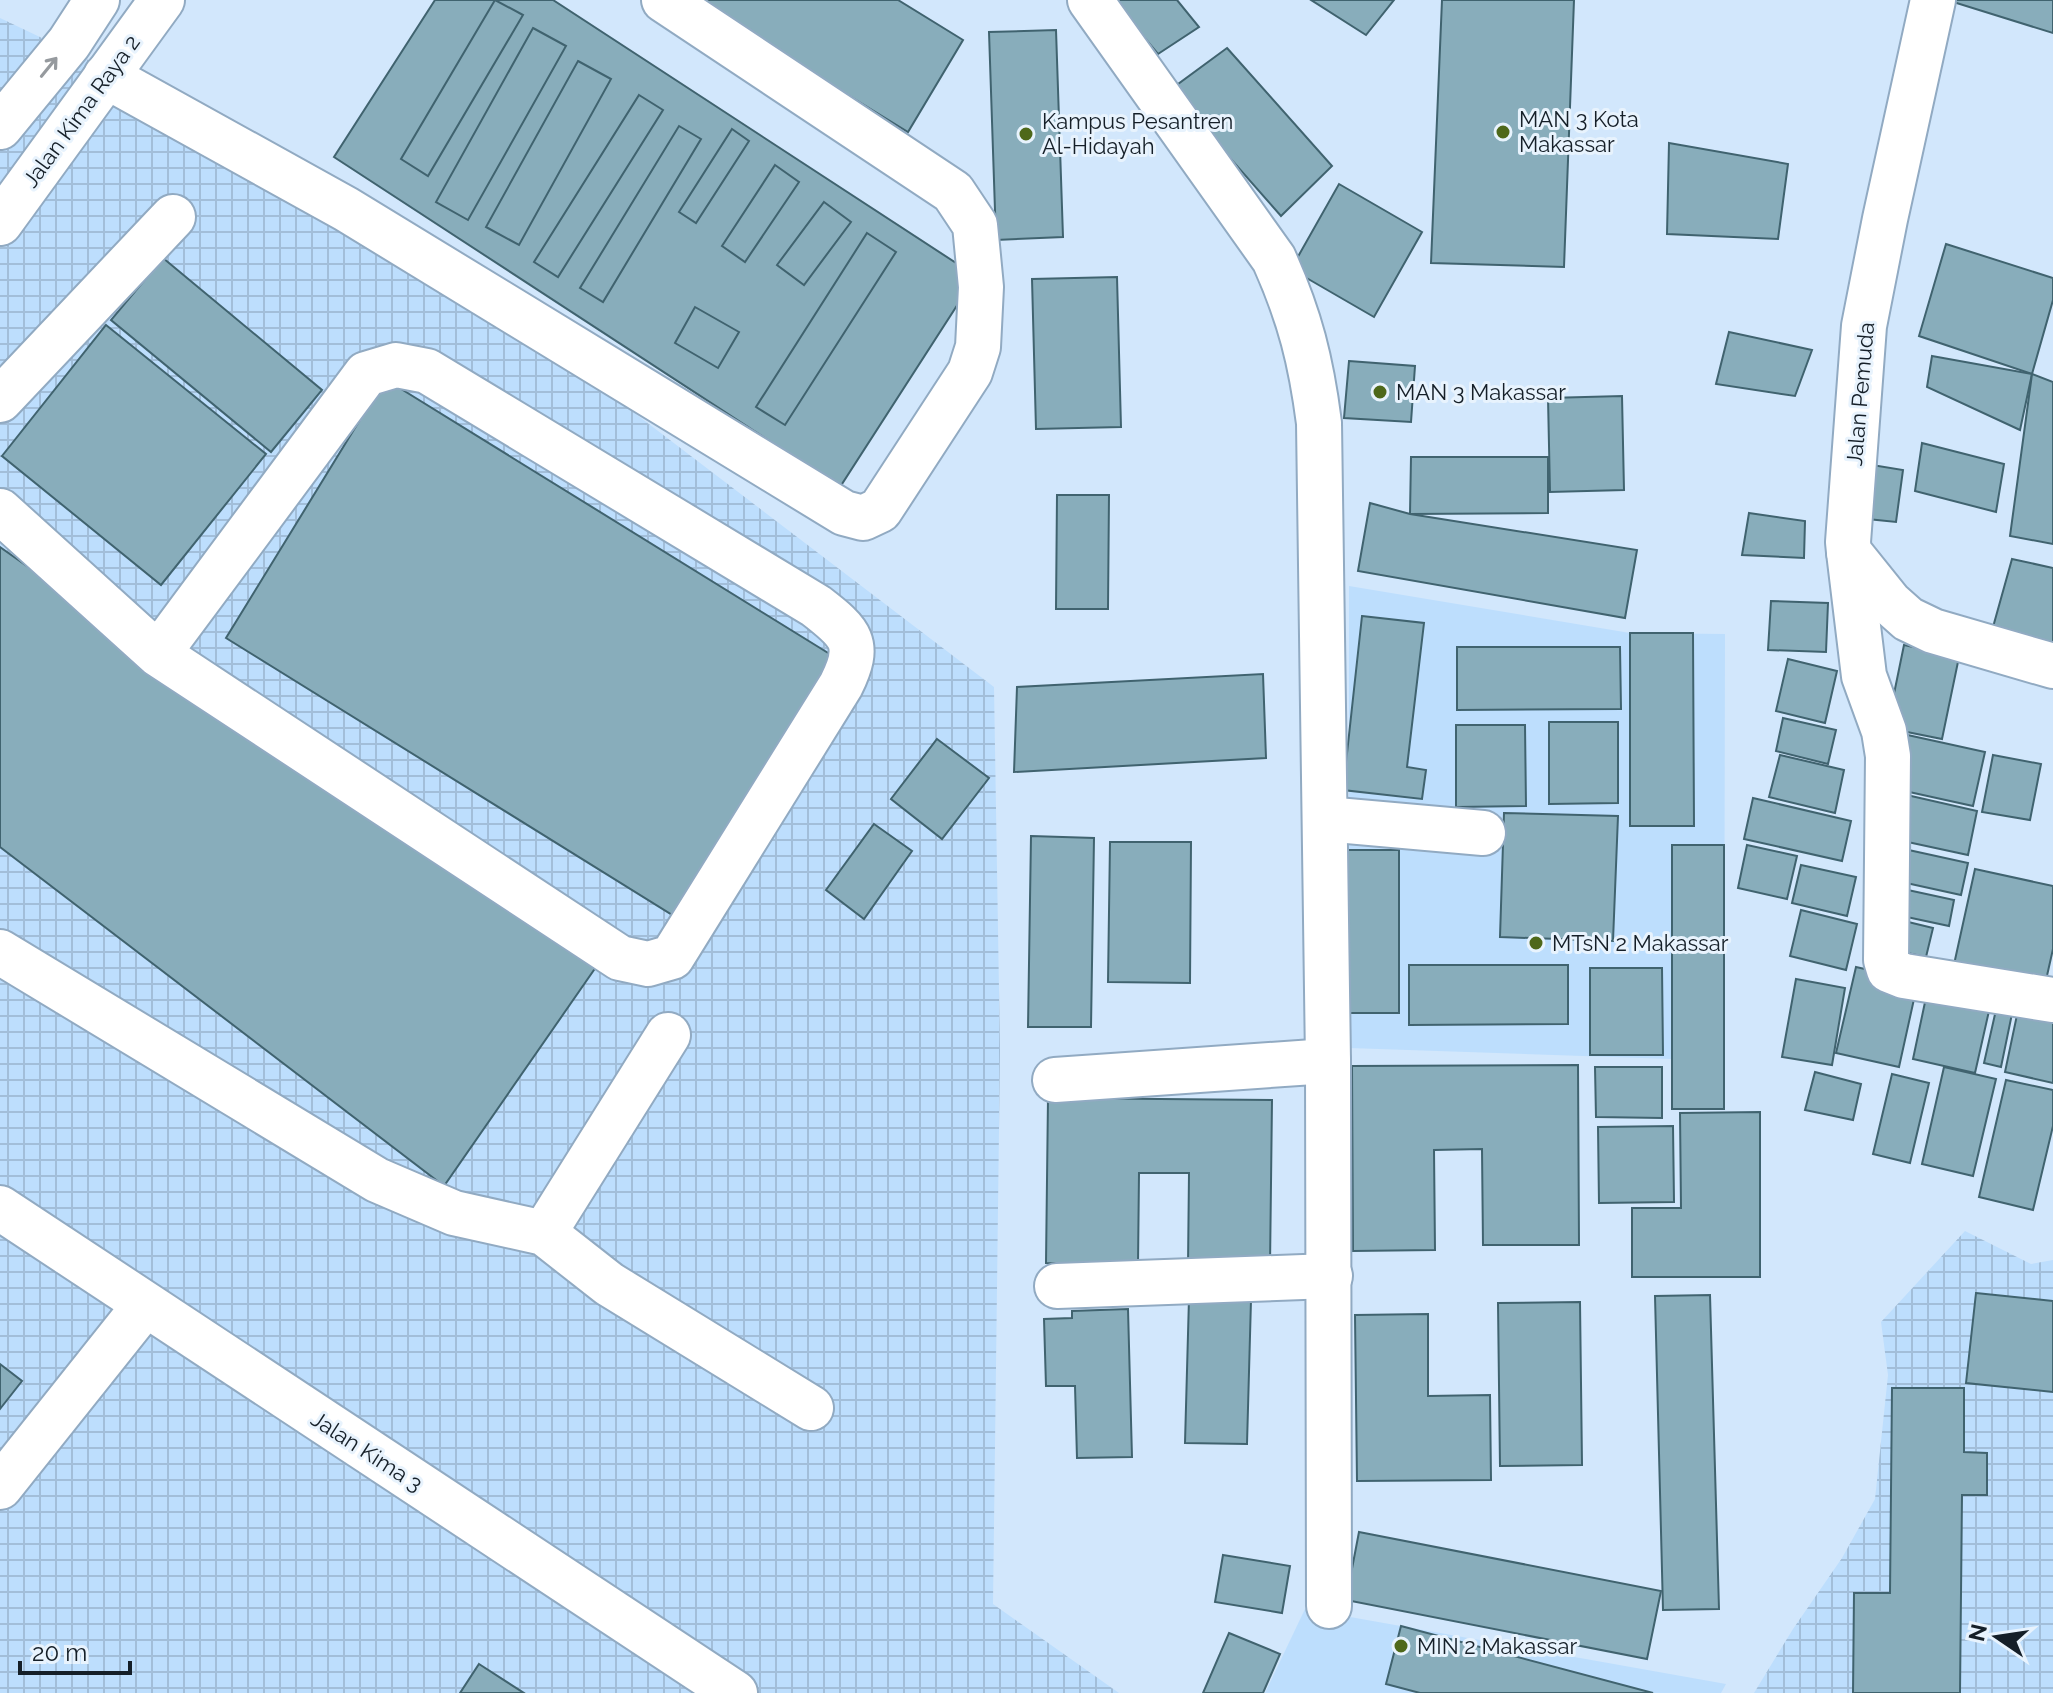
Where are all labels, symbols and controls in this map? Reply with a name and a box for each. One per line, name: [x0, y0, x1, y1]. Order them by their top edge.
street label: Jalan Kima Raya 2: [17, 30, 145, 192]
one-way arrow: [41, 57, 58, 78]
place label: MAN 3 Kota Makassar: [1519, 106, 1639, 157]
place label: Kampus Pesantren Al-Hidayah: [1042, 108, 1233, 159]
marker: MAN 3 Kota Makassar: [1494, 123, 1512, 141]
marker: Kampus Pesantren Al-Hidayah: [1017, 125, 1035, 143]
street label: Jalan Pemuda: [1841, 321, 1879, 467]
place label: MAN 3 Makassar: [1396, 379, 1566, 405]
marker: MAN 3 Makassar: [1371, 383, 1389, 401]
place label: MTsN 2 Makassar: [1552, 930, 1729, 956]
marker: MTsN 2 Makassar: [1527, 934, 1545, 952]
street label: Jalan Kima 3: [307, 1405, 427, 1497]
north arrow: [1957, 1597, 2037, 1677]
text: N: [1963, 1621, 1992, 1644]
scale bar: [20, 1625, 130, 1675]
place label: MIN 2 Makassar: [1417, 1633, 1577, 1659]
marker: MIN 2 Makassar: [1392, 1637, 1410, 1655]
text: 20 m: [32, 1638, 87, 1667]

